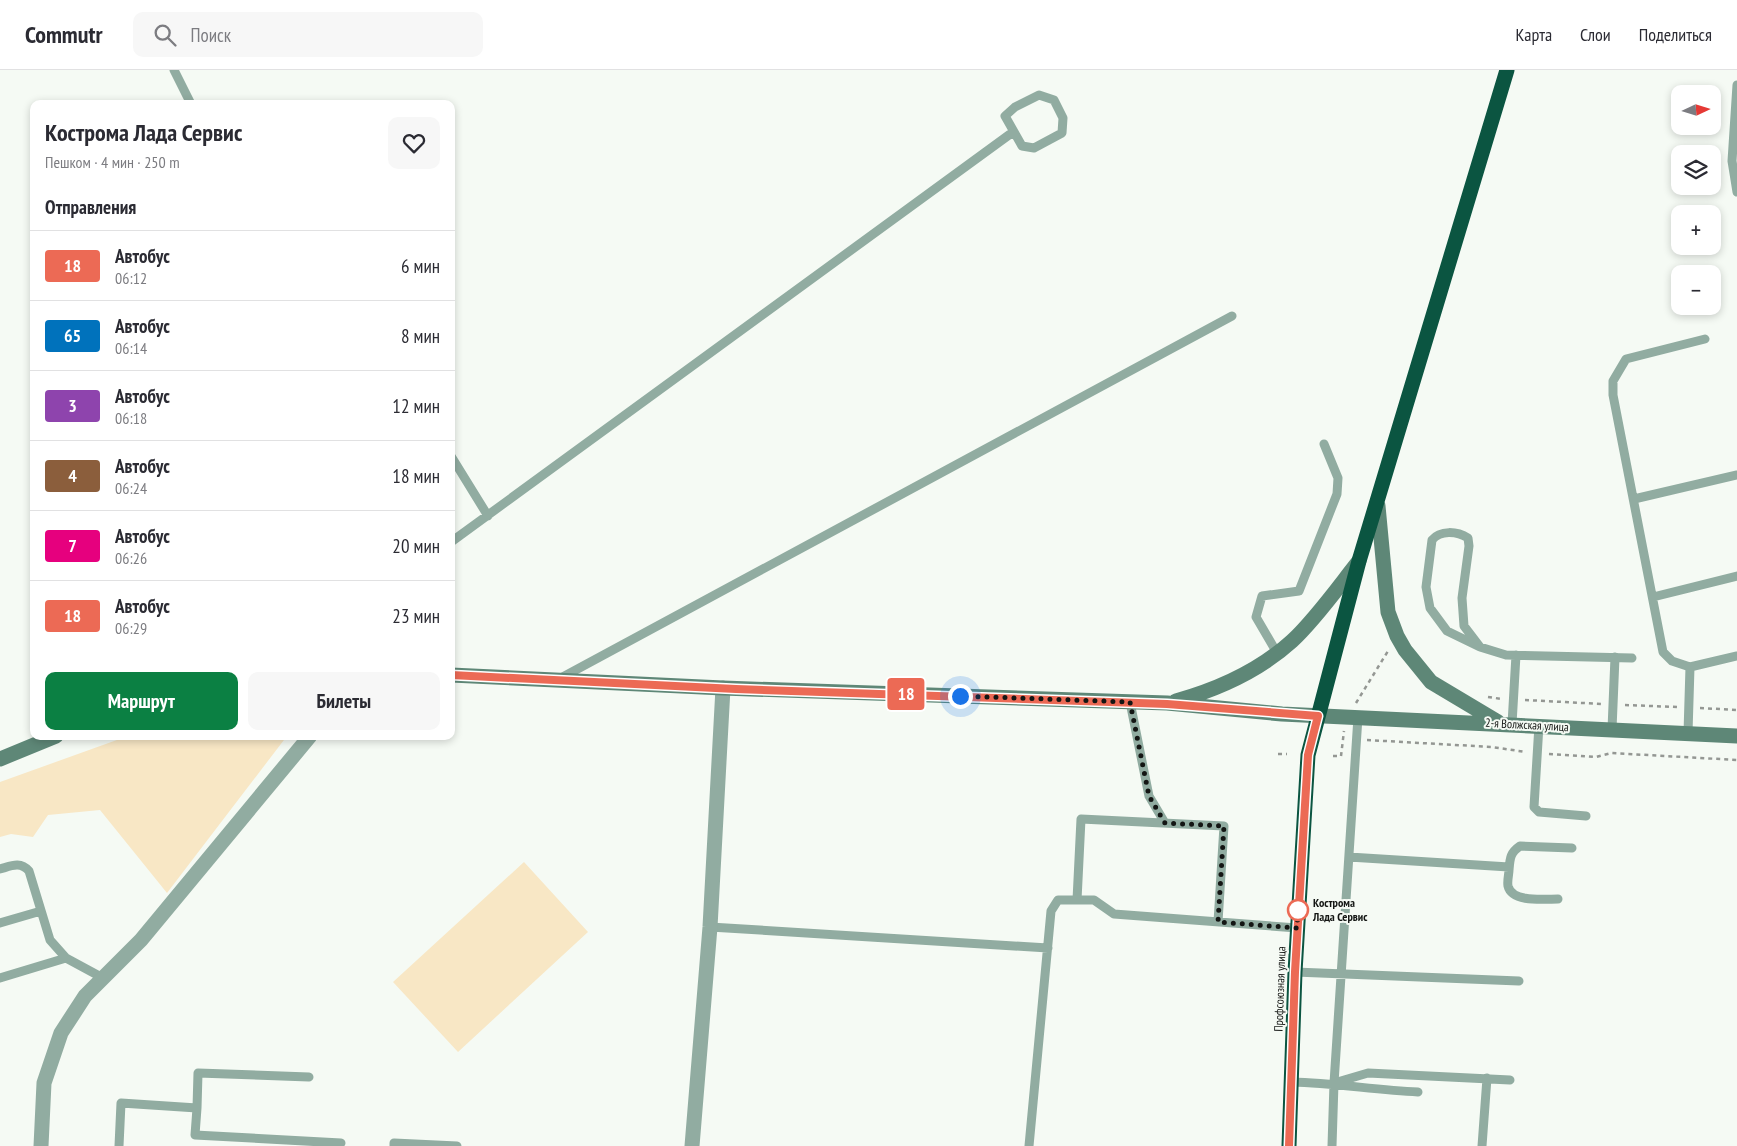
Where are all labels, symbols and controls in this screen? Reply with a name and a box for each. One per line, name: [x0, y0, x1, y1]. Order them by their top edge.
search box: [133, 12, 483, 57]
text: Commutr: [25, 19, 103, 50]
icon: search: [151, 21, 179, 49]
text: Поиск: [191, 23, 231, 47]
text: Карта: [1515, 23, 1552, 46]
text: Слои: [1580, 23, 1611, 46]
text: Поделиться: [1639, 23, 1712, 46]
north arrow: [1671, 85, 1721, 135]
map controls: [1671, 85, 1721, 315]
text: Кострома Лада Сервис: [45, 117, 242, 148]
button: heart: [388, 117, 440, 169]
button: layers: [1671, 145, 1721, 195]
text: Пешком · 4 мин · 250 m: [45, 152, 180, 172]
text: Отправления: [45, 195, 136, 219]
button: +: [1671, 205, 1721, 255]
text: Автобус: [115, 244, 170, 268]
text: 18: [64, 254, 81, 277]
text: 6 мин: [401, 254, 440, 278]
button: −: [1671, 265, 1721, 315]
text: 06:12: [115, 268, 147, 288]
text: Автобус: [115, 314, 170, 338]
text: 65: [64, 324, 81, 347]
text: 8 мин: [401, 324, 440, 348]
text: 06:14: [115, 338, 147, 358]
text: Автобус: [115, 384, 170, 408]
text: 3: [68, 394, 77, 417]
text: 12 мин: [392, 394, 440, 418]
text: 06:18: [115, 408, 147, 428]
text: Автобус: [115, 454, 170, 478]
text: 4: [68, 464, 77, 487]
text: 18 мин: [392, 464, 440, 488]
text: 06:24: [115, 478, 147, 498]
text: Автобус: [115, 524, 170, 548]
text: 7: [68, 534, 77, 557]
text: 20 мин: [392, 534, 440, 558]
text: 06:26: [115, 548, 147, 568]
text: Автобус: [115, 594, 170, 618]
text: 18: [64, 604, 81, 627]
text: 23 мин: [392, 604, 440, 628]
text: 06:29: [115, 618, 147, 638]
button: Маршрут: [45, 672, 238, 730]
button: Билеты: [248, 672, 440, 730]
line badge: 18: [884, 678, 928, 710]
text: 18: [897, 682, 915, 705]
your location: [948, 684, 973, 709]
street label: 2-я Волжская улица: [1485, 715, 1569, 734]
place label: Кострома Лада Сервис: [1312, 895, 1368, 924]
marker: Кострома Лада Сервис: [1287, 899, 1309, 921]
street label: Профсоюзная улица: [1271, 946, 1288, 1032]

